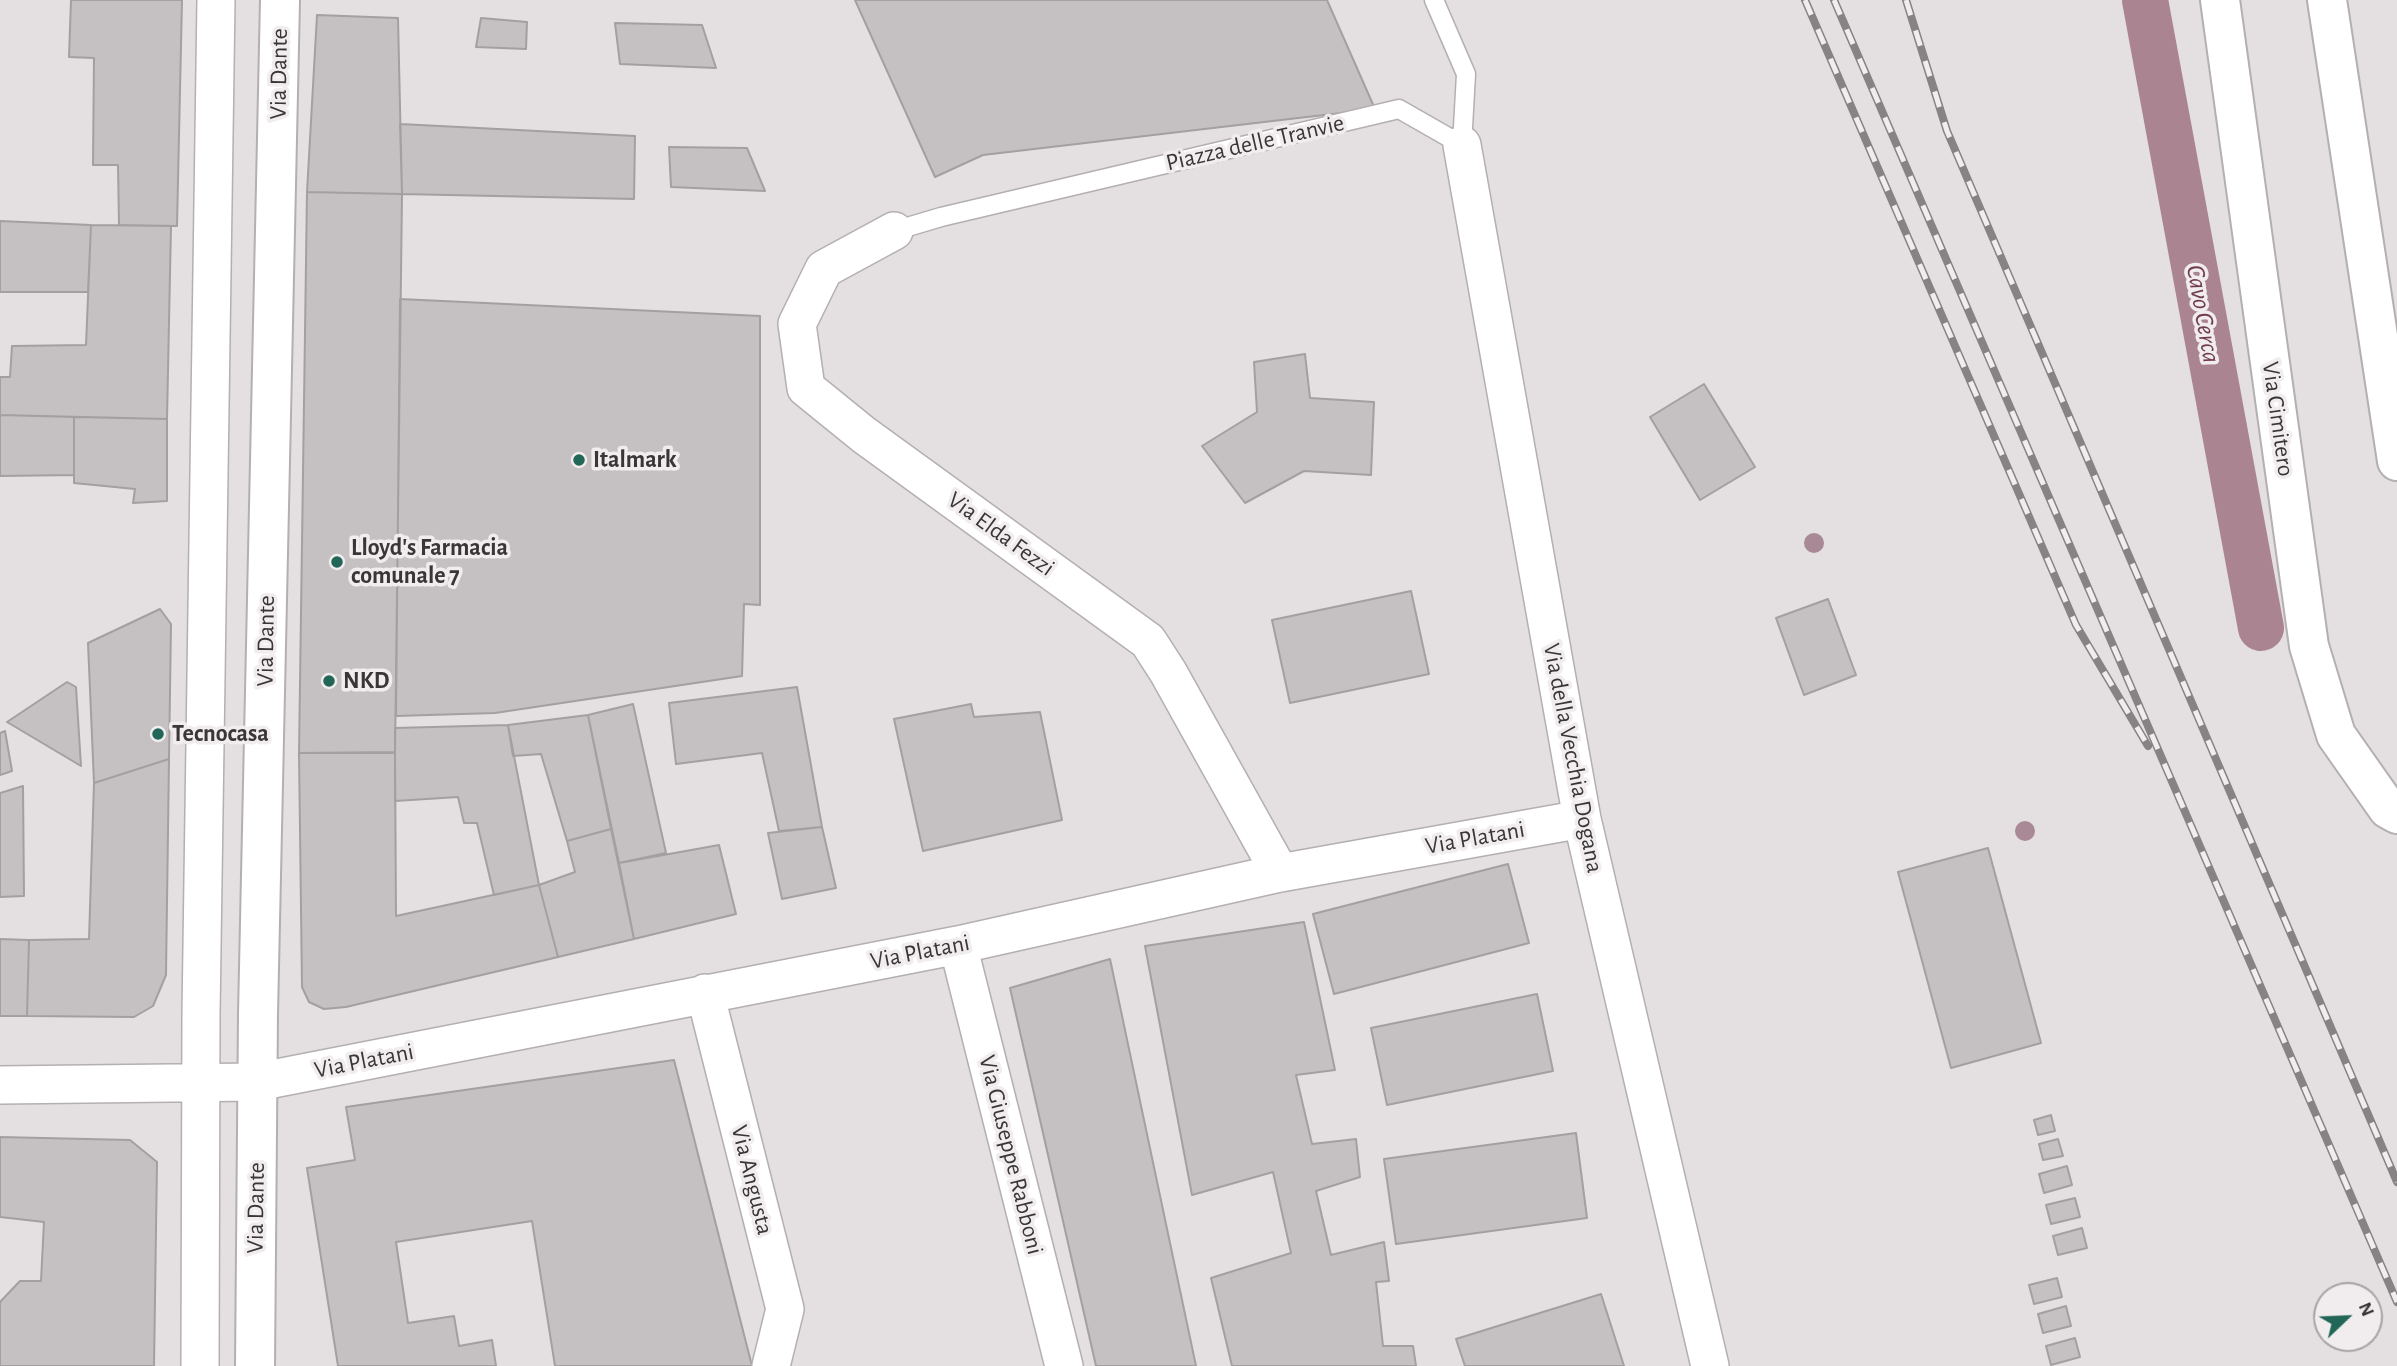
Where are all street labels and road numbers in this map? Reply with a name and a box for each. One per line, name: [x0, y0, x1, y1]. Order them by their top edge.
street label: Via Dante: [264, 28, 294, 120]
street label: Piazza delle Tranvie: [1163, 108, 1347, 178]
street label: Via Cimitero: [2256, 360, 2300, 478]
street label: Via Elda Fezzi: [942, 485, 1060, 583]
street label: Via Dante: [251, 595, 281, 687]
street label: Via della Vecchia Dogana: [1537, 641, 1609, 875]
street label: Via Platani: [1423, 815, 1527, 861]
street label: Via Platani: [868, 928, 972, 976]
street label: Via Platani: [312, 1037, 416, 1085]
street label: Via Giuseppe Rabboni: [972, 1052, 1050, 1258]
street label: Via Angusta: [724, 1122, 780, 1238]
street label: Via Dante: [241, 1162, 271, 1254]

